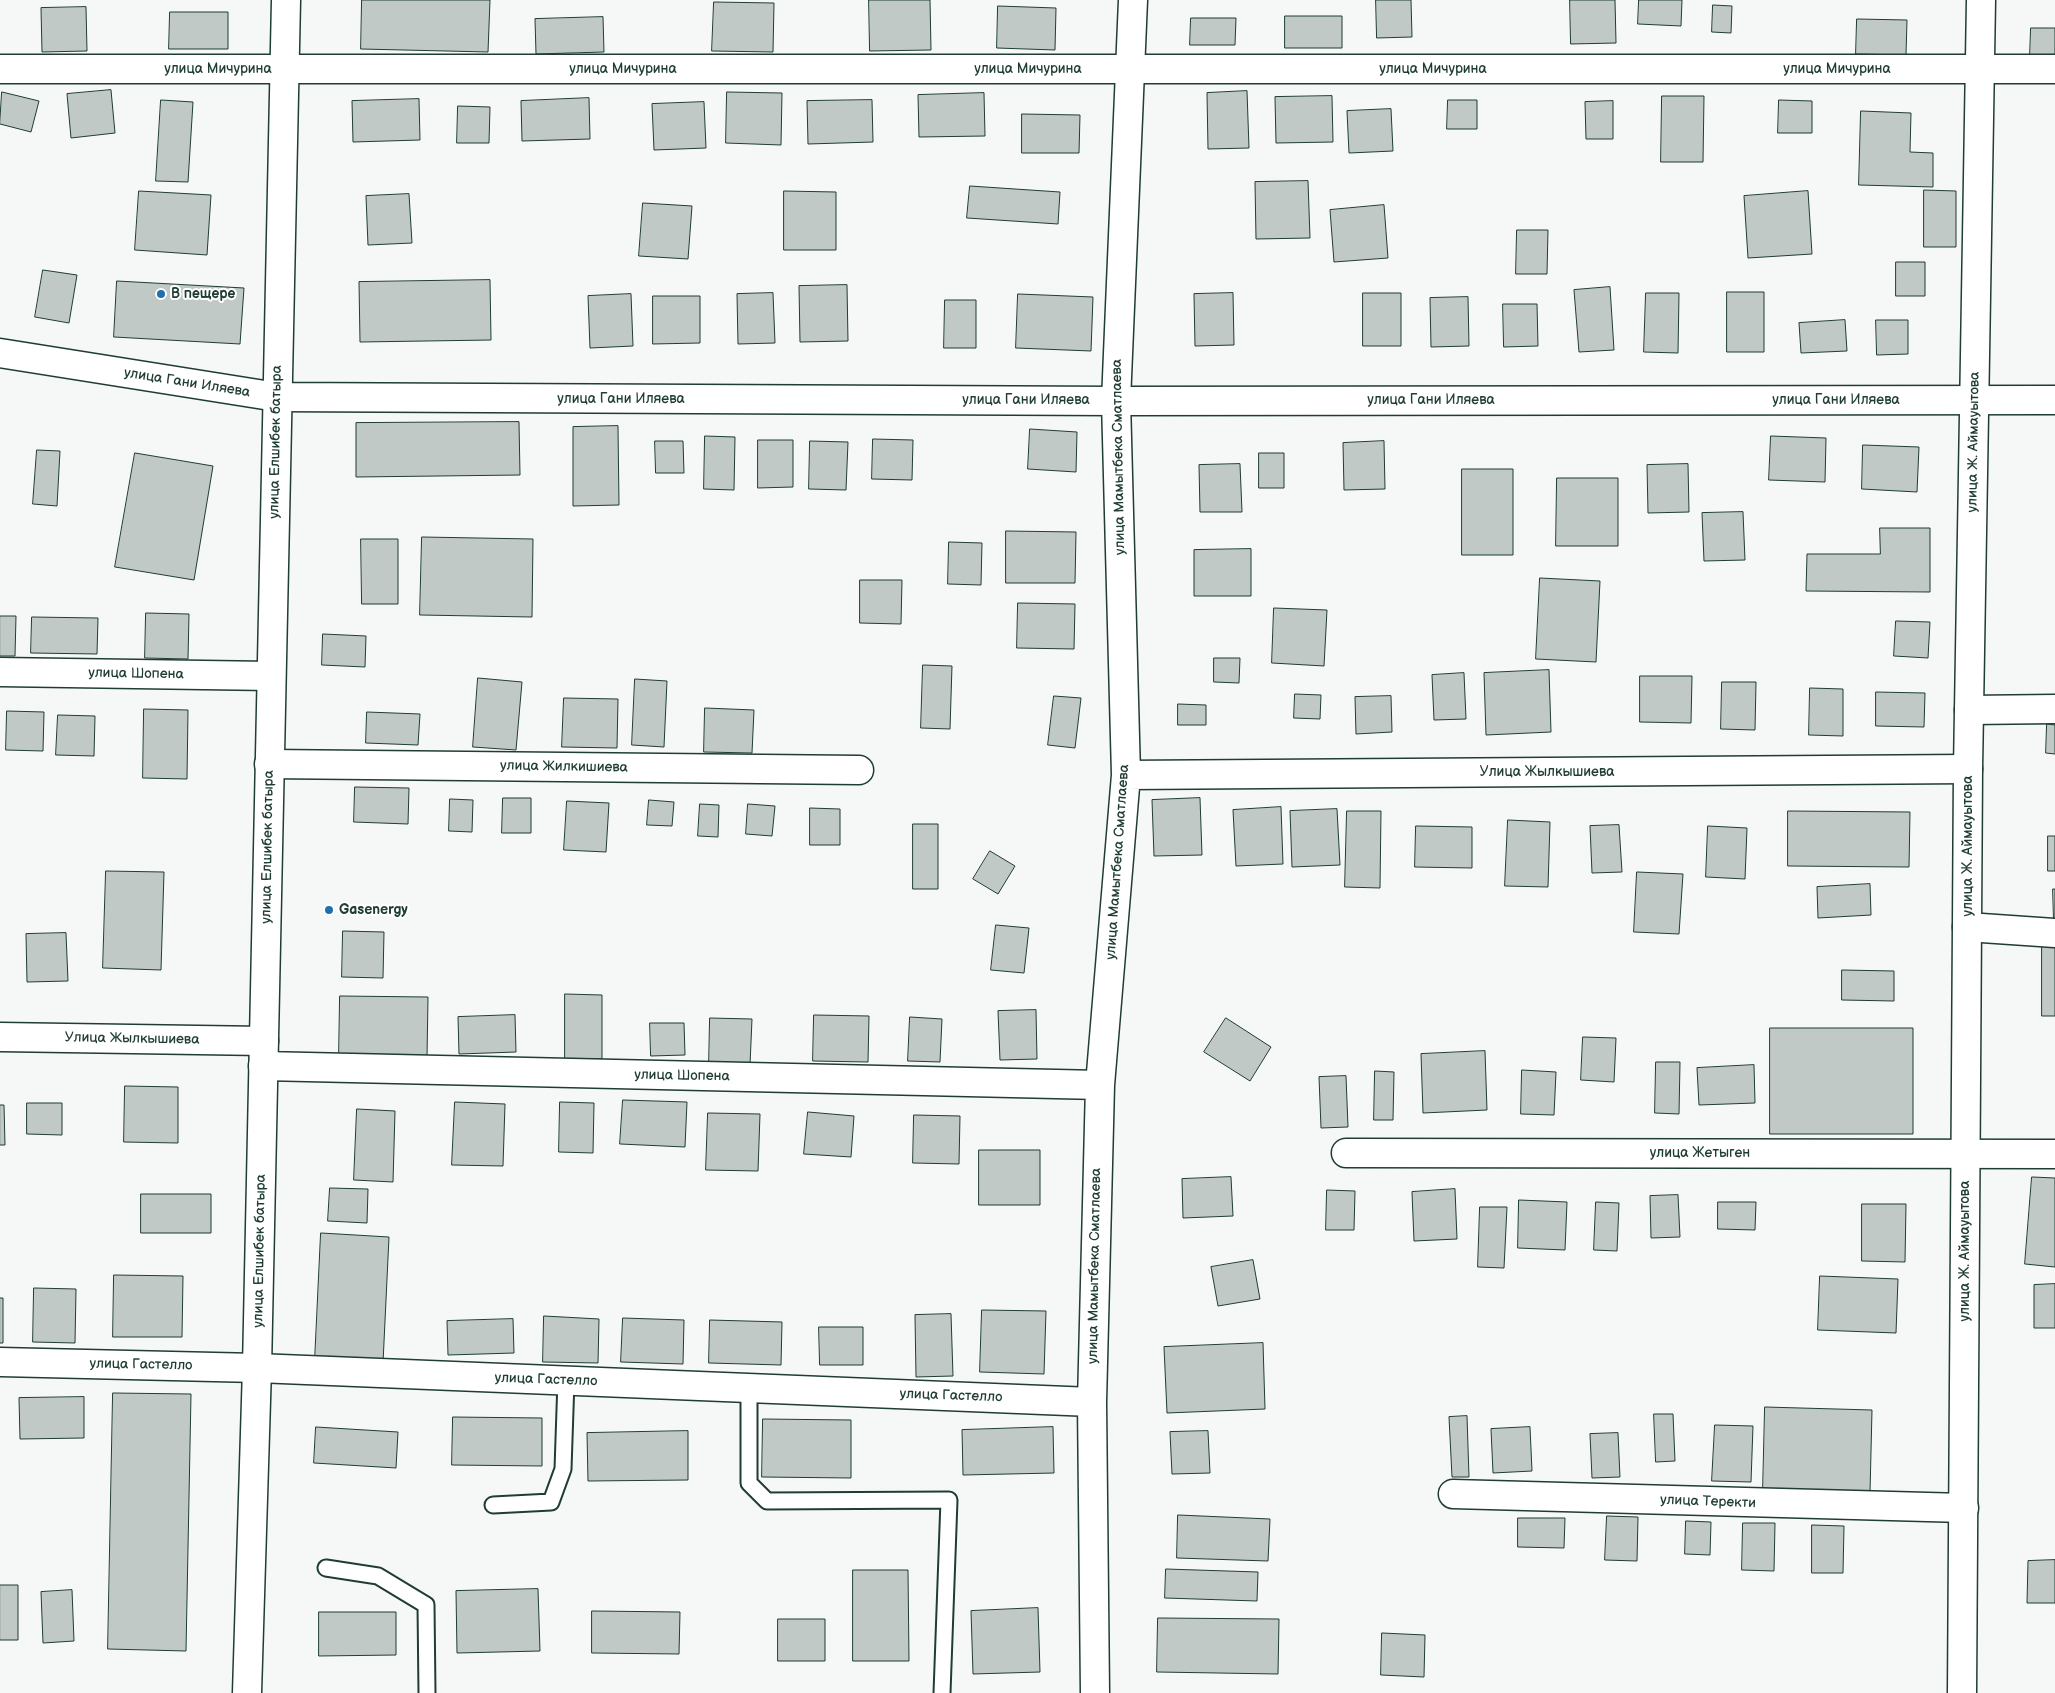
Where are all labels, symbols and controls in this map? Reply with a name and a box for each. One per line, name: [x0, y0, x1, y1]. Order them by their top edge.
street label: улица Мичурина: [164, 61, 272, 77]
street label: улица Мичурина: [569, 61, 677, 77]
street label: улица Мичурина: [974, 61, 1082, 77]
street label: улица Мичурина: [1379, 61, 1487, 77]
street label: улица Мичурина: [1783, 61, 1891, 77]
place label: В пещере: [171, 286, 235, 302]
marker: В пещере: [155, 288, 167, 300]
street label: улица Мамытбека Сматлаева: [1109, 359, 1129, 555]
street label: улица Гани Иляева: [123, 365, 251, 401]
street label: улица Елшибек батыра: [266, 365, 286, 519]
street label: улица Ж. Аймауытова: [1964, 371, 1984, 513]
street label: улица Гани Иляева: [557, 391, 685, 407]
street label: улица Гани Иляева: [962, 392, 1090, 408]
street label: улица Гани Иляева: [1367, 392, 1495, 408]
street label: улица Гани Иляева: [1772, 392, 1900, 408]
street label: улица Шопена: [88, 665, 184, 683]
street label: улица Жилкишиева: [500, 757, 628, 777]
street label: улица Мамытбека Сматлаева: [1103, 764, 1133, 960]
street label: Улица Жылкышиева: [1479, 764, 1615, 780]
street label: улица Елшибек батыра: [258, 770, 278, 924]
street label: улица Ж. Аймауытова: [1960, 776, 1976, 916]
place label: Gasenergy: [339, 902, 408, 918]
marker: Gasenergy: [323, 904, 335, 916]
street label: Улица Жылкышиева: [64, 1029, 200, 1049]
street label: улица Шопена: [634, 1067, 730, 1085]
street label: улица Жетыген: [1650, 1145, 1750, 1161]
street label: улица Мамытбека Сматлаева: [1085, 1168, 1105, 1364]
street label: улица Елшибек батыра: [250, 1174, 270, 1328]
street label: улица Ж. Аймауытова: [1957, 1181, 1973, 1321]
street label: улица Гастелло: [89, 1356, 193, 1374]
street label: улица Гастелло: [494, 1370, 598, 1390]
street label: улица Гастелло: [899, 1386, 1003, 1406]
street label: улица Теректи: [1660, 1492, 1756, 1512]

